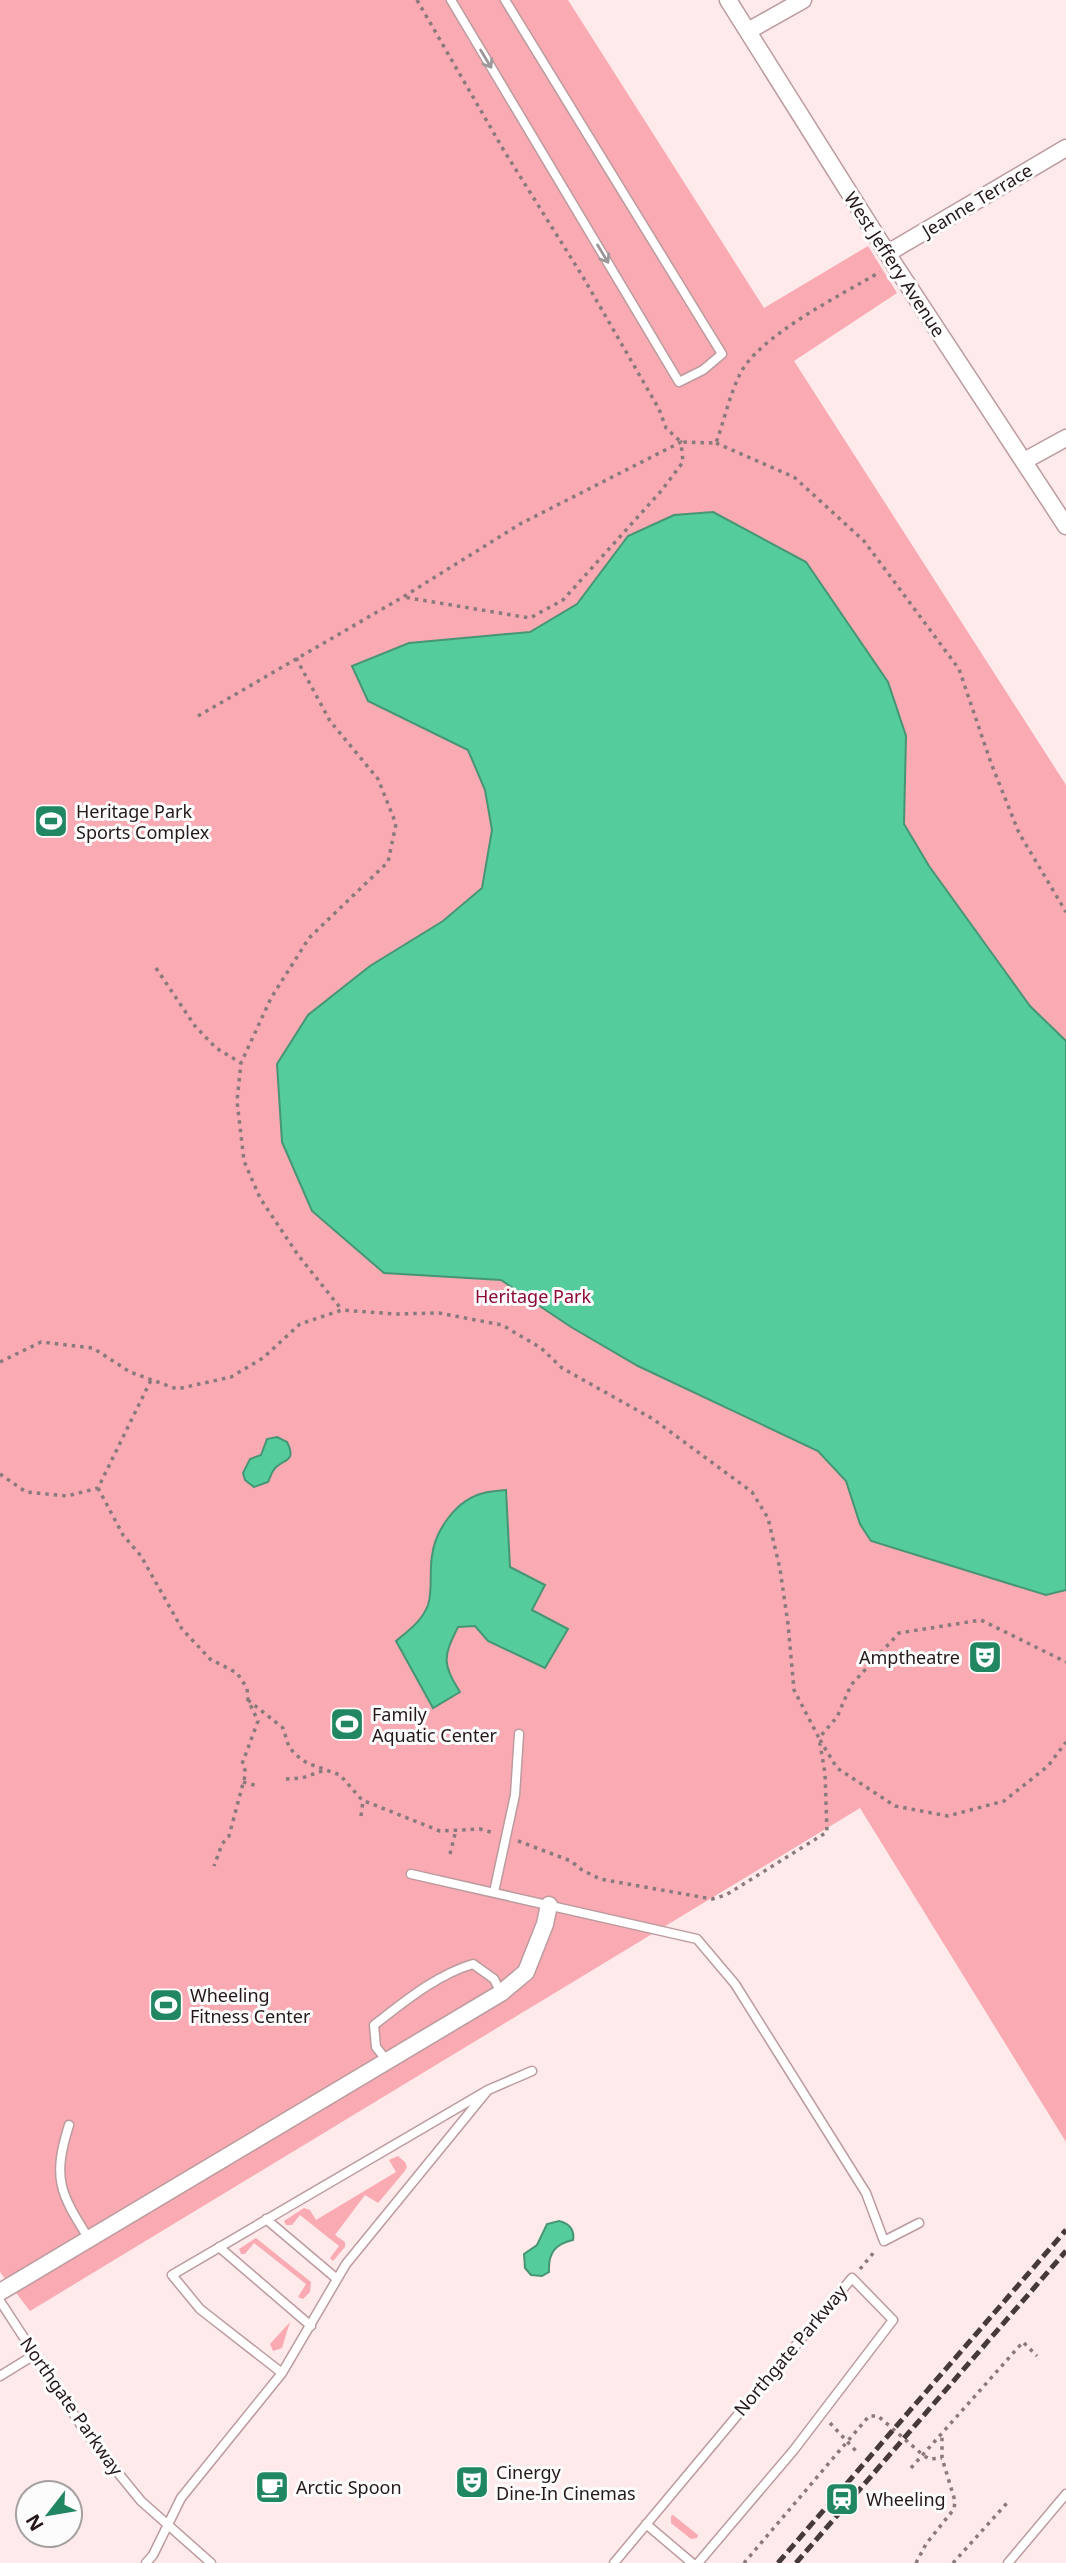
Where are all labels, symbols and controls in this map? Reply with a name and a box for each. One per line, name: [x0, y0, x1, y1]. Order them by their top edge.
one-way arrow: [479, 48, 493, 68]
street label: Jeanne Terrace: [916, 158, 1037, 243]
street label: West Jeffery Avenue: [839, 187, 951, 341]
one-way arrow: [596, 243, 610, 263]
place label: Heritage Park Sports Complex: [76, 799, 210, 844]
sports icon: Heritage Park Sports Complex: [32, 802, 70, 840]
park label: Heritage Park: [475, 1284, 591, 1308]
theatre icon: Amptheatre: [966, 1638, 1004, 1676]
place label: Amptheatre: [859, 1645, 960, 1669]
place label: Family Aquatic Center: [372, 1702, 498, 1747]
sports icon: Family Aquatic Center: [328, 1705, 366, 1743]
place label: Wheeling Fitness Center: [190, 1983, 311, 2028]
sports icon: Wheeling Fitness Center: [147, 1986, 185, 2024]
street label: Northgate Parkway: [728, 2279, 852, 2420]
street label: Northgate Parkway: [15, 2332, 129, 2481]
place label: Cinergy Dine-In Cinemas: [496, 2460, 636, 2505]
theatre icon: Cinergy Dine-In Cinemas: [453, 2463, 491, 2501]
cafe icon: Arctic Spoon: [253, 2468, 291, 2506]
place label: Arctic Spoon: [296, 2475, 402, 2499]
north arrow: [14, 2479, 84, 2549]
station icon: Wheeling: [823, 2480, 861, 2518]
place label: Wheeling: [866, 2487, 946, 2511]
text: N: [19, 2509, 50, 2536]

